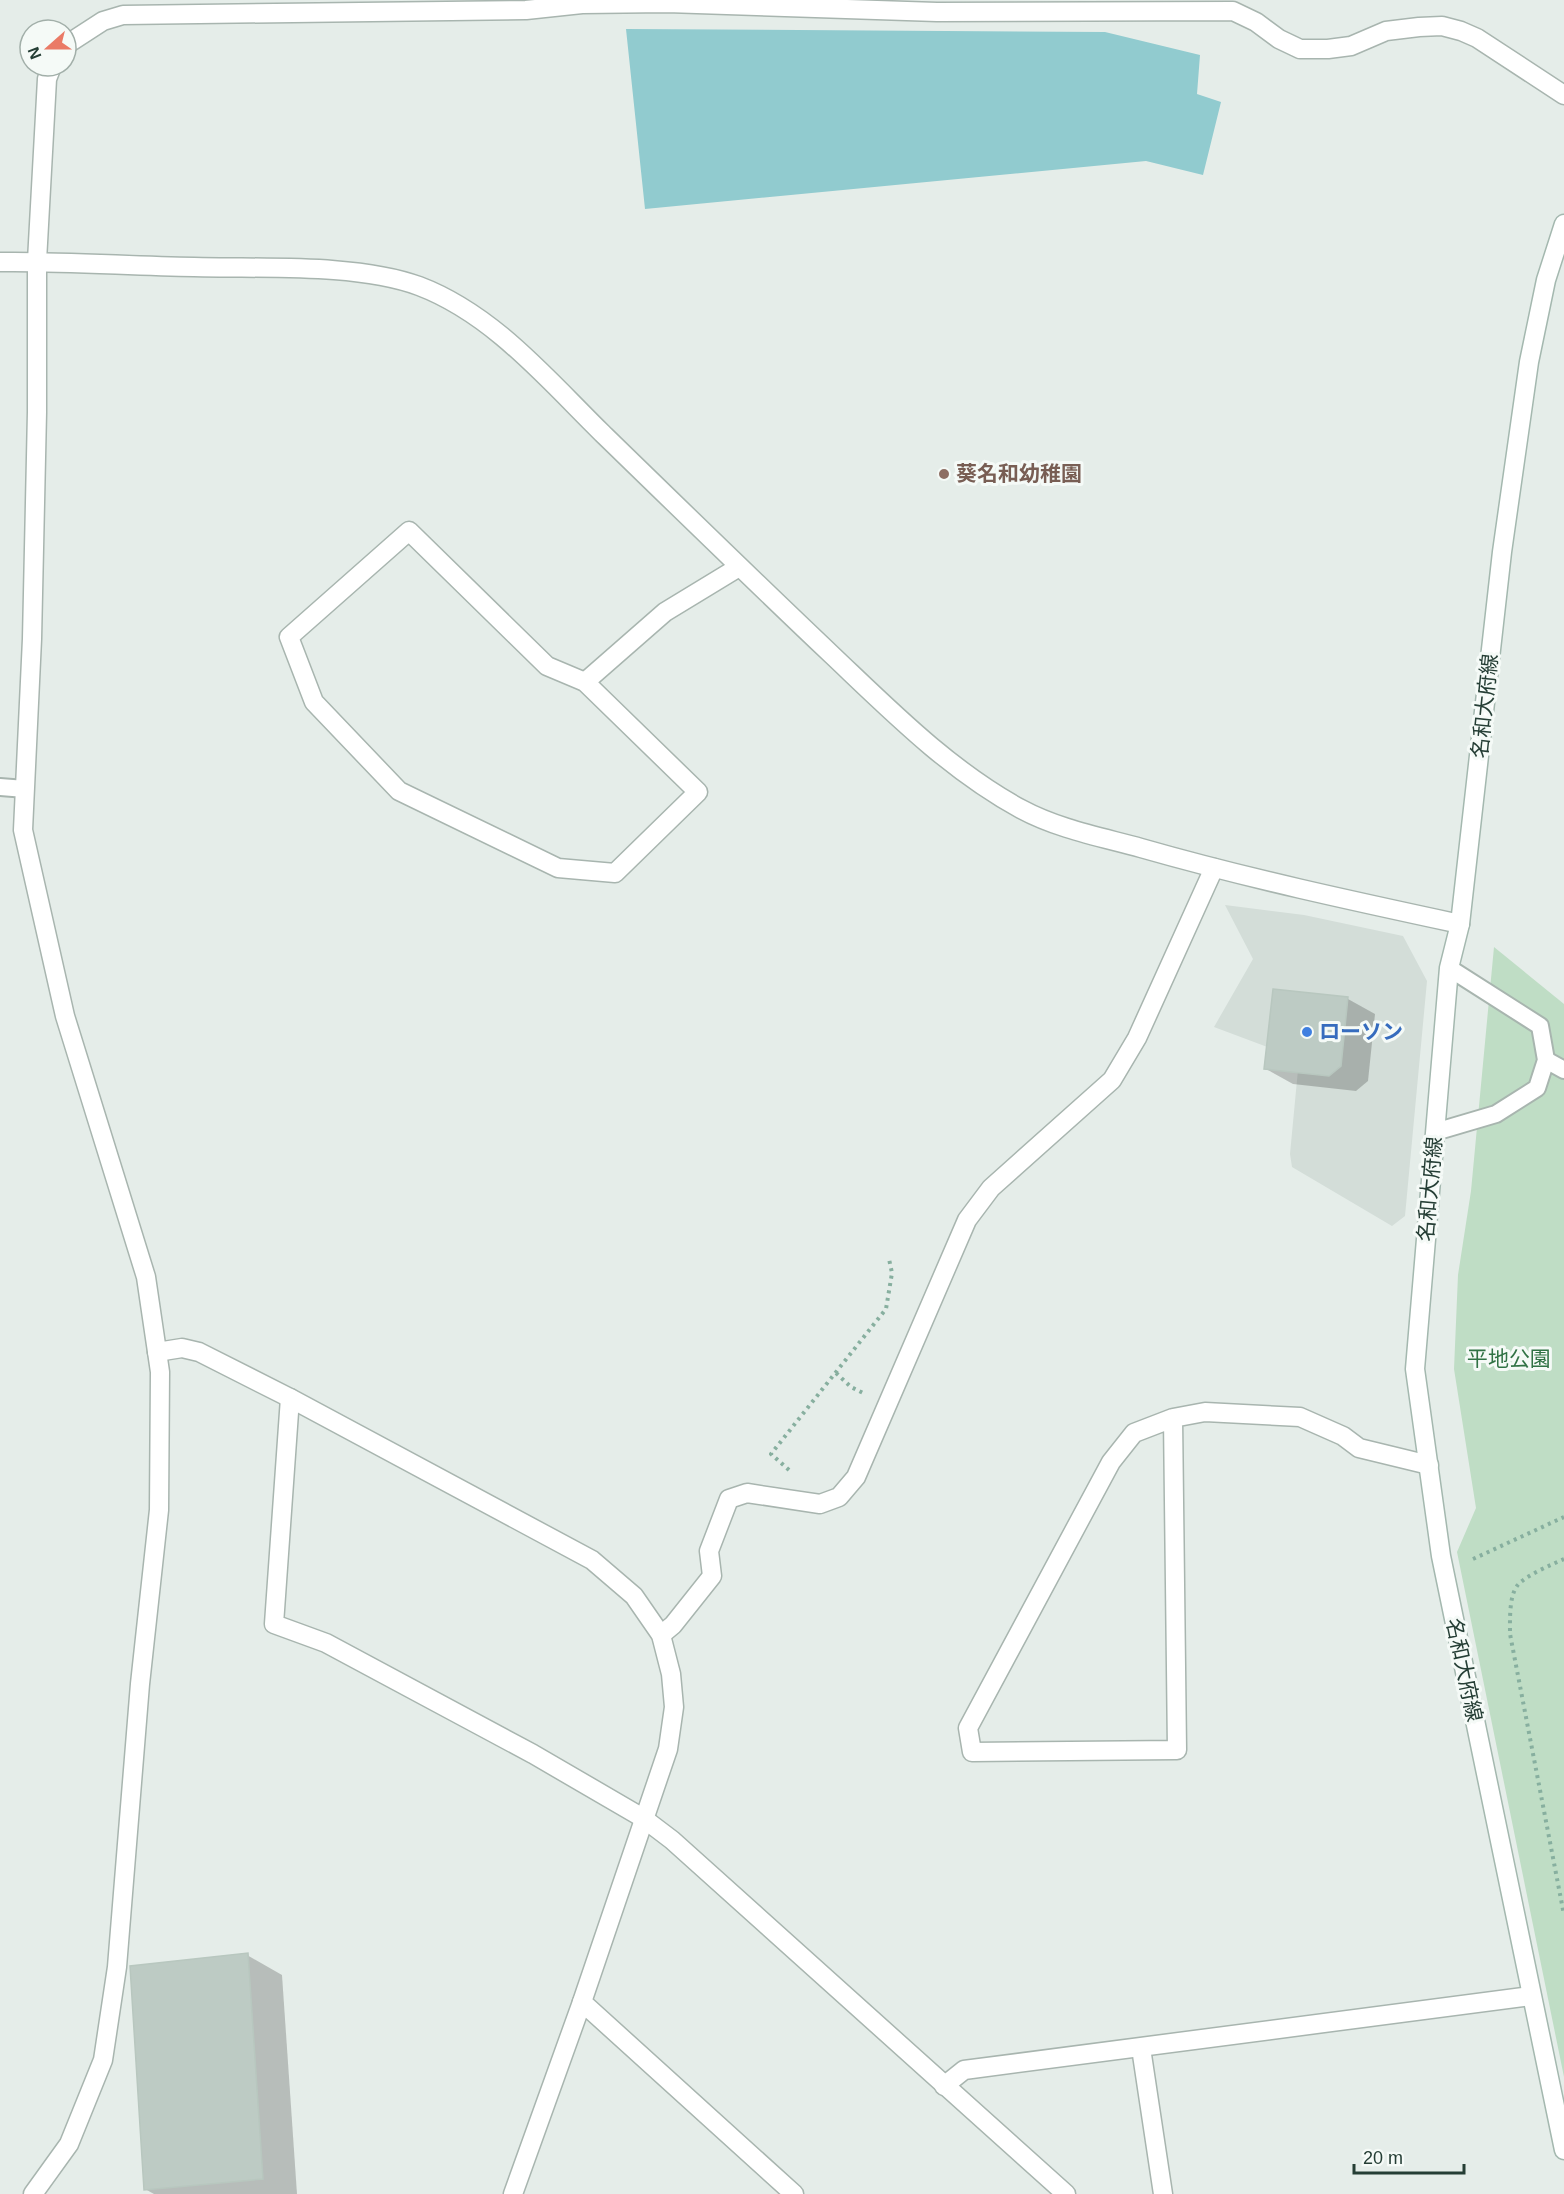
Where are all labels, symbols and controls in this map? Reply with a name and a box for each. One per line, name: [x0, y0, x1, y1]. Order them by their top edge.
north arrow: [18, 18, 78, 78]
text: N: [24, 45, 44, 62]
place label: 葵名和幼稚園: [956, 462, 1082, 485]
marker: 葵名和幼稚園: [937, 467, 951, 481]
street label: 名和大府線: [1468, 653, 1501, 759]
place label: ローソン: [1319, 1020, 1403, 1043]
marker: ローソン: [1300, 1025, 1314, 1039]
street label: 名和大府線: [1413, 1136, 1446, 1242]
park label: 平地公園: [1467, 1347, 1551, 1370]
street label: 名和大府線: [1442, 1616, 1487, 1724]
scale bar: [1354, 2137, 1464, 2175]
text: 20 m: [1363, 2148, 1403, 2168]

